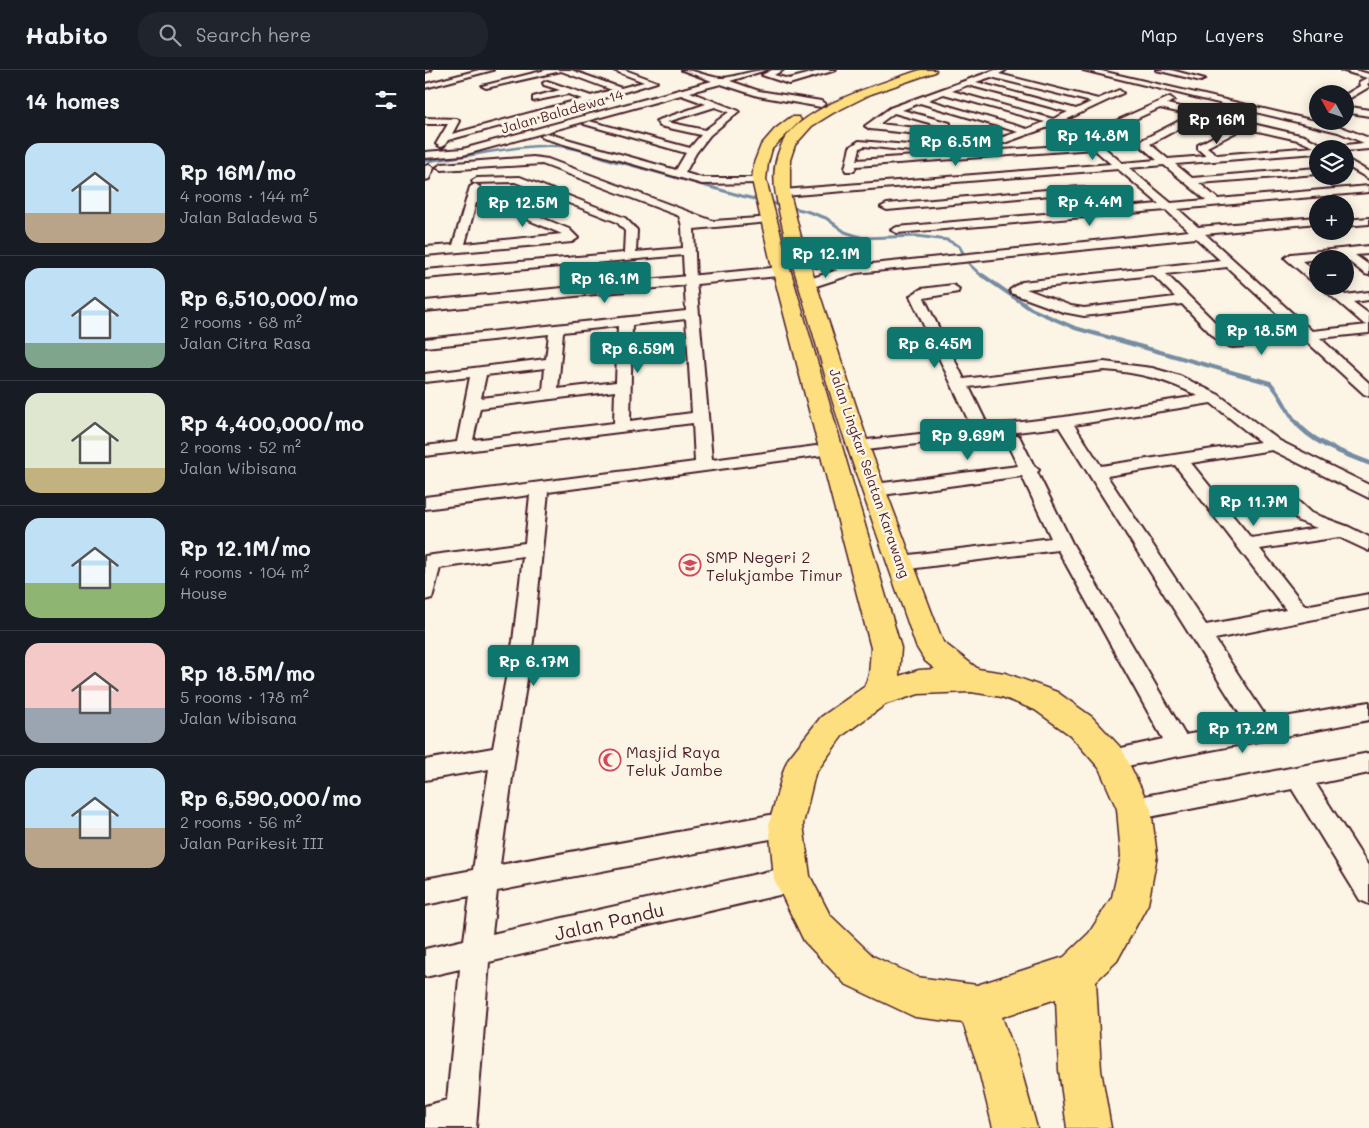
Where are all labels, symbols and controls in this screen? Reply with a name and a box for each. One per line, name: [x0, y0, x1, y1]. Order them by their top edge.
search box: [138, 12, 488, 57]
text: Habito: [25, 19, 108, 50]
icon: search: [156, 21, 184, 49]
text: Search here: [196, 22, 311, 47]
text: Map: [1141, 23, 1177, 47]
text: Layers: [1205, 23, 1264, 47]
text: Share: [1292, 23, 1344, 47]
street label: Jalan Baladewa 14: [499, 84, 626, 138]
north arrow: [1309, 85, 1354, 130]
map controls: [1309, 85, 1354, 295]
icon: filters: [372, 86, 400, 114]
text: 14 homes: [25, 87, 120, 114]
pin: Rp 16M: [1176, 102, 1258, 145]
text: Rp 16M: [1189, 108, 1245, 129]
pin: Rp 14.8M: [1041, 118, 1145, 161]
pin: Rp 6.51M: [904, 124, 1008, 167]
text: Rp 14.8M: [1057, 124, 1129, 145]
text: Rp 6.51M: [921, 130, 991, 151]
button: layers: [1309, 140, 1354, 185]
text: Rp 16M/mo: [180, 158, 296, 185]
icon: home: [65, 163, 125, 223]
pin: Rp 4.4M: [1044, 184, 1136, 227]
text: 4 rooms · 144 m²: [180, 185, 309, 206]
pin: Rp 12.5M: [471, 186, 575, 228]
text: Rp 4.4M: [1057, 190, 1123, 211]
text: Rp 12.5M: [488, 191, 558, 212]
button: +: [1309, 195, 1354, 240]
text: Jalan Baladewa 5: [180, 206, 318, 227]
pin: Rp 12.1M: [774, 236, 878, 279]
text: Rp 12.1M: [792, 242, 860, 263]
button: −: [1309, 250, 1354, 295]
pin: Rp 16.1M: [553, 262, 657, 304]
text: Rp 16.1M: [571, 267, 639, 288]
text: Rp 6,510,000/mo: [180, 284, 358, 311]
icon: home: [65, 288, 125, 348]
text: 2 rooms · 68 m²: [180, 311, 302, 332]
pin: Rp 18.5M: [1210, 314, 1314, 356]
text: Rp 18.5M: [1226, 319, 1298, 340]
pin: Rp 6.45M: [883, 326, 987, 369]
text: Jalan Citra Rasa: [180, 332, 311, 353]
pin: Rp 6.59M: [586, 332, 690, 374]
text: Rp 6.45M: [898, 332, 972, 353]
text: Rp 6.59M: [601, 337, 675, 358]
street label: Jalan Lingkar Selatan Karawang: [825, 366, 915, 580]
text: Rp 4,400,000/mo: [180, 409, 364, 436]
icon: home: [65, 413, 125, 473]
pin: Rp 9.69M: [916, 418, 1020, 461]
text: Rp 9.69M: [931, 424, 1005, 445]
text: 2 rooms · 52 m²: [180, 436, 301, 457]
text: Jalan Wibisana: [180, 457, 297, 478]
pin: Rp 11.7M: [1202, 484, 1306, 527]
text: Rp 11.7M: [1220, 490, 1288, 511]
text: Rp 12.1M/mo: [180, 534, 311, 561]
icon: home: [65, 538, 125, 598]
place label: SMP Negeri 2 Telukjambe Timur: [706, 546, 843, 585]
school or university icon: SMP Negeri 2 Telukjambe Timur: [678, 553, 702, 577]
text: 4 rooms · 104 m²: [180, 561, 310, 582]
text: House: [180, 582, 227, 603]
pin: Rp 6.17M: [482, 644, 586, 687]
text: Rp 6.17M: [499, 650, 569, 671]
text: Rp 18.5M/mo: [180, 659, 315, 686]
icon: home: [65, 663, 125, 723]
text: 5 rooms · 178 m²: [180, 686, 309, 707]
text: Jalan Wibisana: [180, 707, 297, 728]
pin: Rp 17.2M: [1191, 712, 1295, 754]
text: Rp 17.2M: [1208, 717, 1278, 738]
place label: Masjid Raya Teluk Jambe: [626, 741, 723, 780]
mosque icon: Masjid Raya Teluk Jambe: [598, 748, 622, 772]
text: Rp 6,590,000/mo: [180, 784, 362, 811]
icon: home: [65, 788, 125, 848]
text: 2 rooms · 56 m²: [180, 811, 302, 832]
text: Jalan Parikesit III: [180, 832, 324, 853]
street label: Jalan Pandu: [552, 896, 666, 946]

